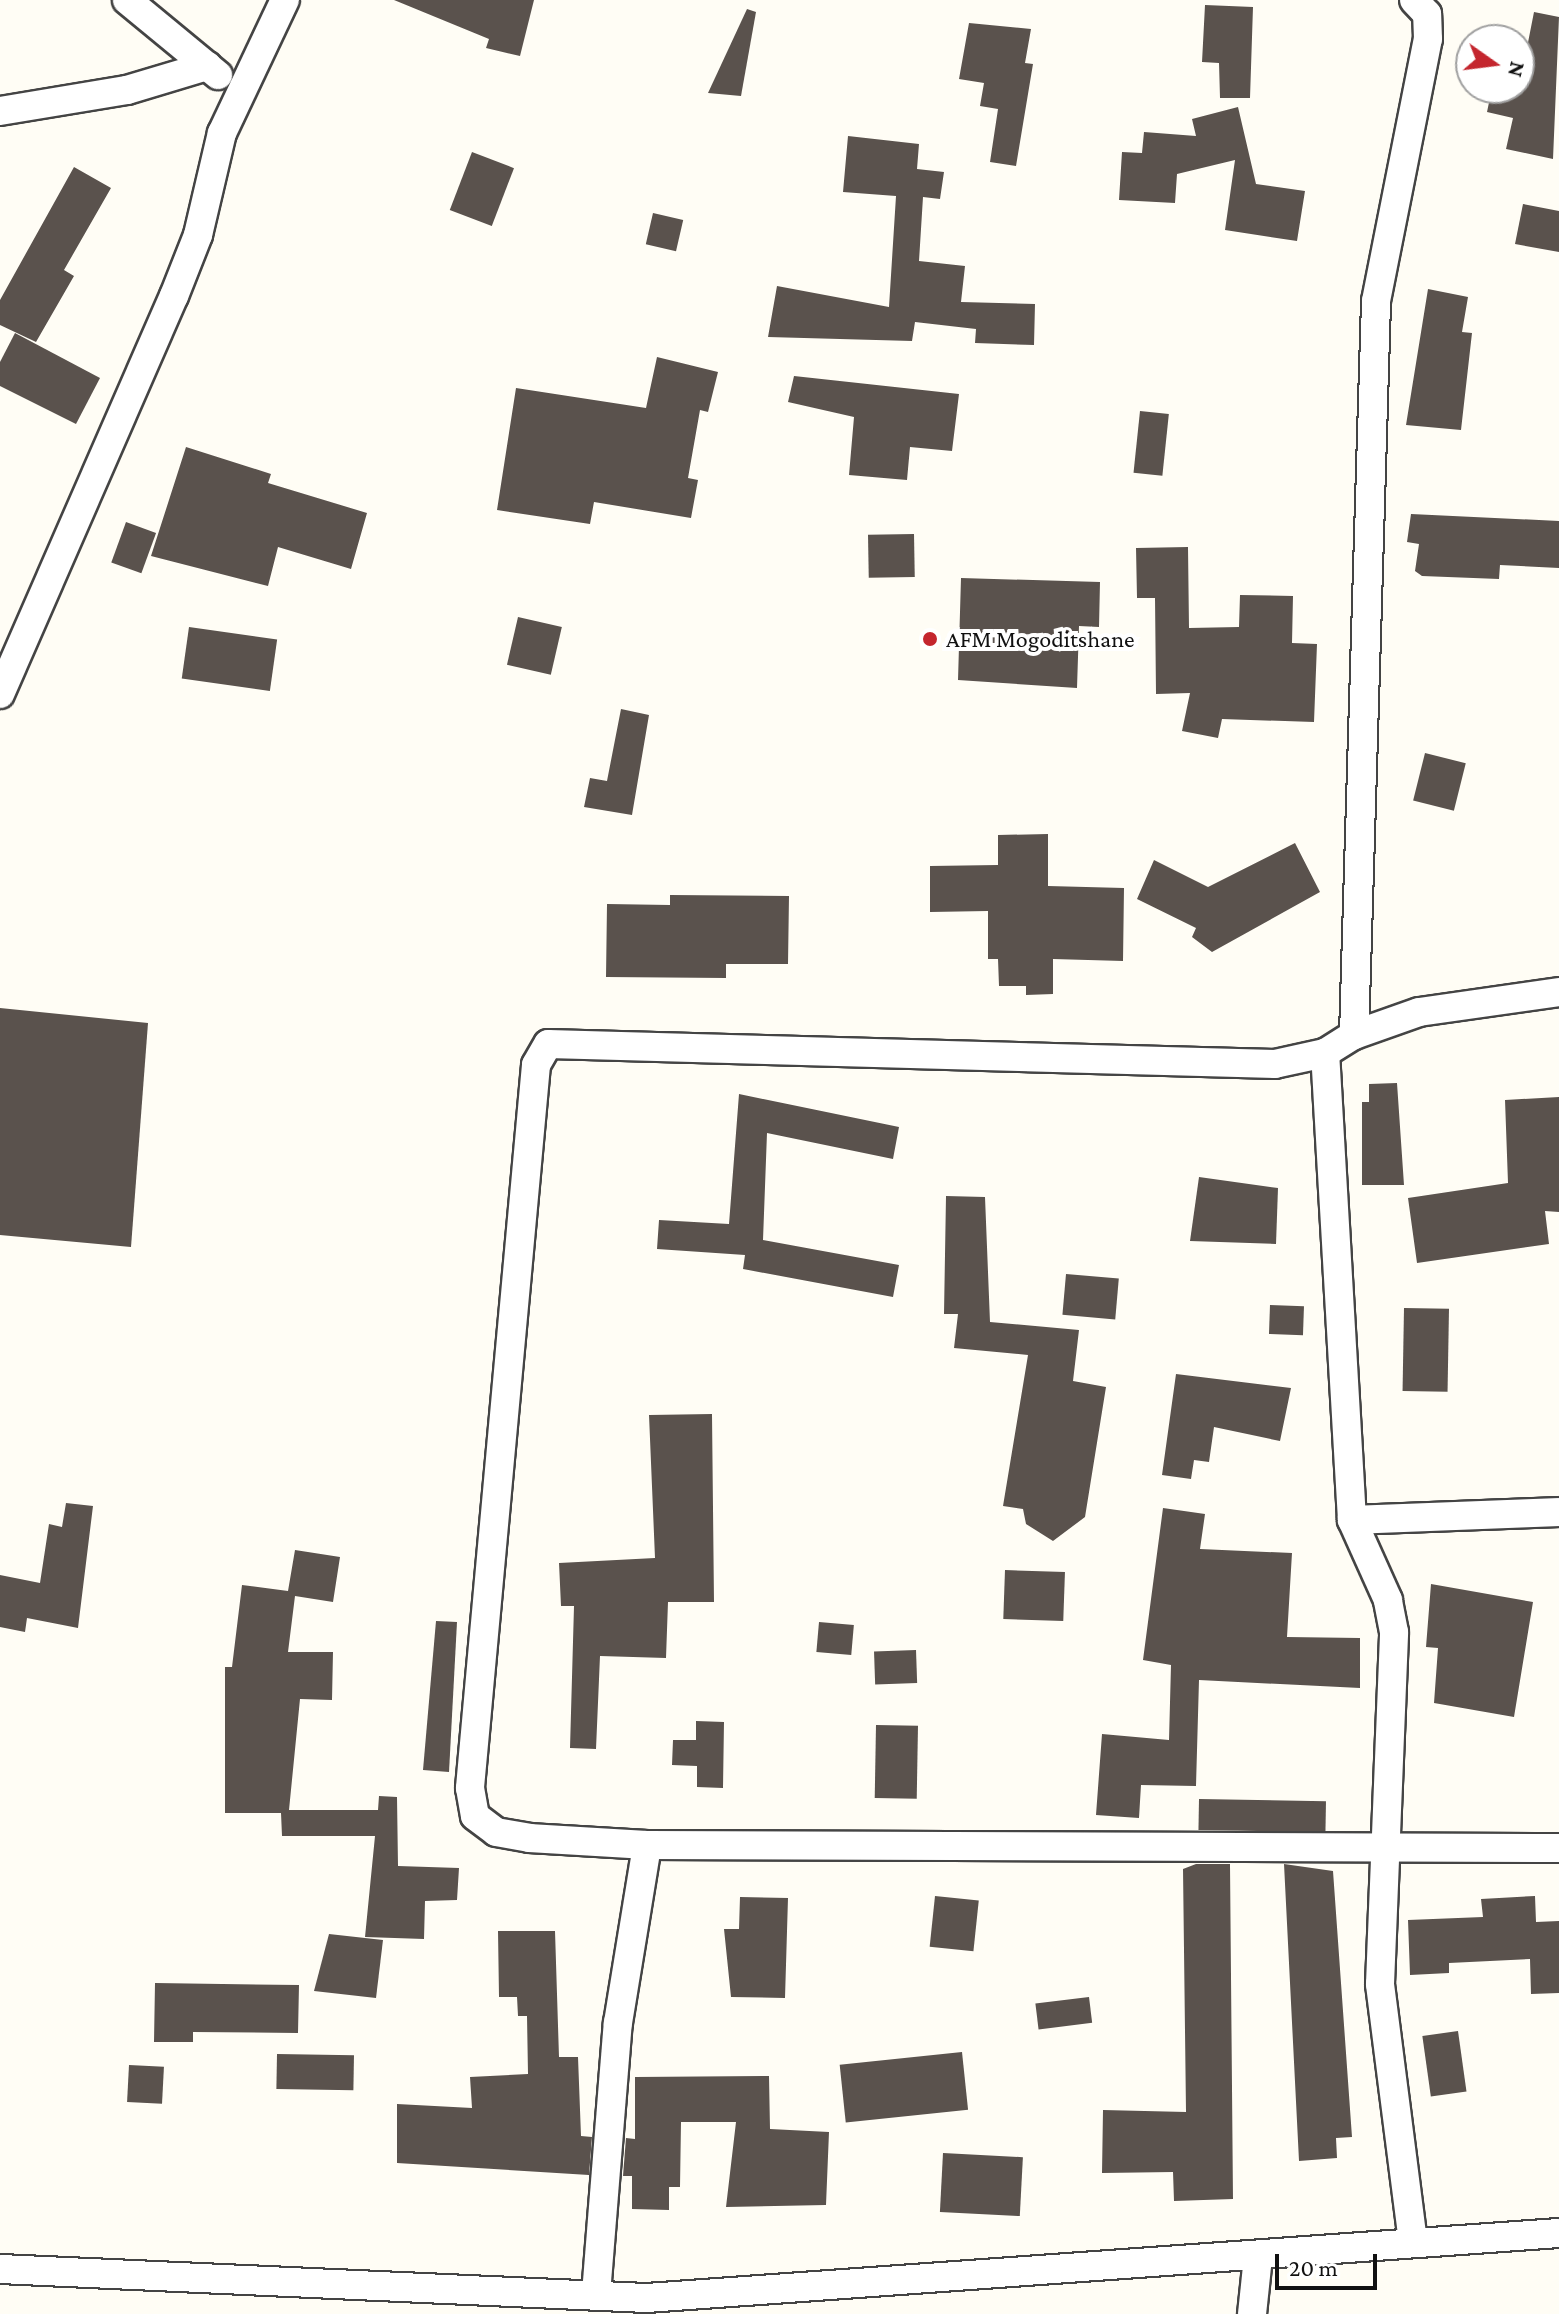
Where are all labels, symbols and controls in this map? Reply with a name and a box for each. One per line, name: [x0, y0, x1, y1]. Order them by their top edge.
north arrow: [1455, 24, 1535, 104]
text: N: [1503, 59, 1531, 80]
place label: AFM Mogoditshane: [946, 625, 1135, 653]
marker: AFM Mogoditshane: [921, 630, 939, 648]
scale bar: [1279, 2238, 1381, 2288]
text: 20 m: [1289, 2254, 1338, 2281]

